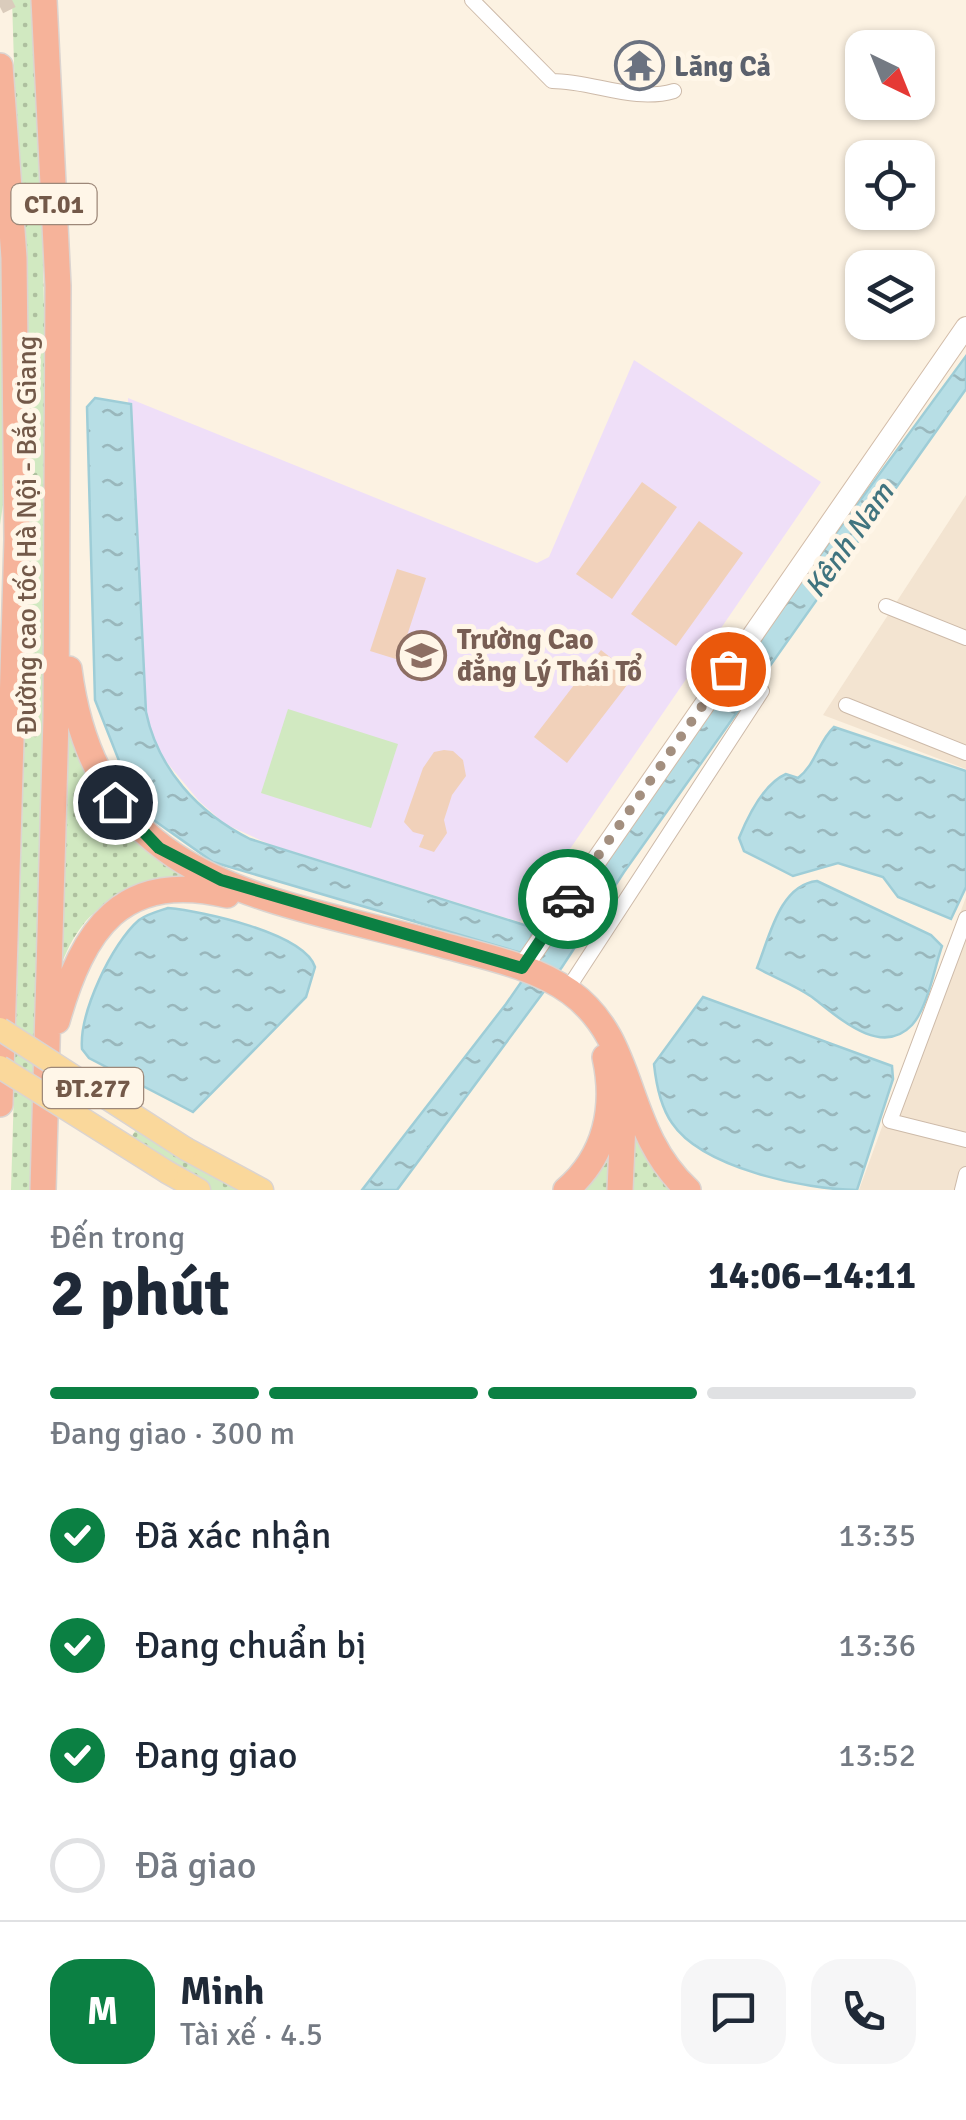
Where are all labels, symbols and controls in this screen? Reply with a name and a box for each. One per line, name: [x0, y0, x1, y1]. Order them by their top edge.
north arrow: [845, 30, 935, 120]
map controls: [845, 30, 935, 340]
temple icon: Lăng Cả: [613, 40, 665, 92]
place label: Lăng Cả: [674, 50, 771, 84]
button: locate: [845, 140, 935, 230]
road number: CT.01: [12, 184, 96, 224]
button: layers: [845, 250, 935, 340]
street label: Đường cao tốc Hà Nội - Bắc Giang: [10, 335, 44, 735]
water label: Kênh Nam: [797, 475, 903, 605]
place label: Trường Cao đẳng Lý Thái Tổ: [457, 623, 642, 689]
pin: [686, 627, 771, 712]
school or university icon: Trường Cao đẳng Lý Thái Tổ: [396, 629, 448, 681]
icon: bag: [701, 642, 756, 697]
pin: [73, 760, 158, 845]
icon: home: [88, 775, 143, 830]
courier: [518, 849, 618, 949]
icon: car: [541, 872, 596, 927]
road number: ĐT.277: [43, 1068, 143, 1108]
text: Đến trong: [50, 1218, 185, 1257]
text: 14:06–14:11: [708, 1252, 916, 1299]
text: 2 phút: [50, 1254, 230, 1334]
text: Đang giao · 300 m: [50, 1414, 295, 1453]
icon: check: [50, 1508, 105, 1563]
text: Đã xác nhận: [135, 1512, 332, 1559]
text: 13:35: [838, 1516, 916, 1555]
icon: check: [50, 1618, 105, 1673]
text: Đang chuẩn bị: [135, 1622, 366, 1669]
text: 13:36: [838, 1626, 916, 1665]
icon: check: [50, 1728, 105, 1783]
text: Đang giao: [135, 1732, 297, 1779]
text: 13:52: [838, 1736, 916, 1775]
text: Đã giao: [135, 1842, 257, 1889]
button: chat: [681, 1959, 786, 2064]
button: phone: [811, 1959, 916, 2064]
text: Minh: [180, 1968, 264, 2015]
text: M: [87, 1988, 118, 2035]
text: Tài xế · 4.5: [180, 2015, 323, 2054]

